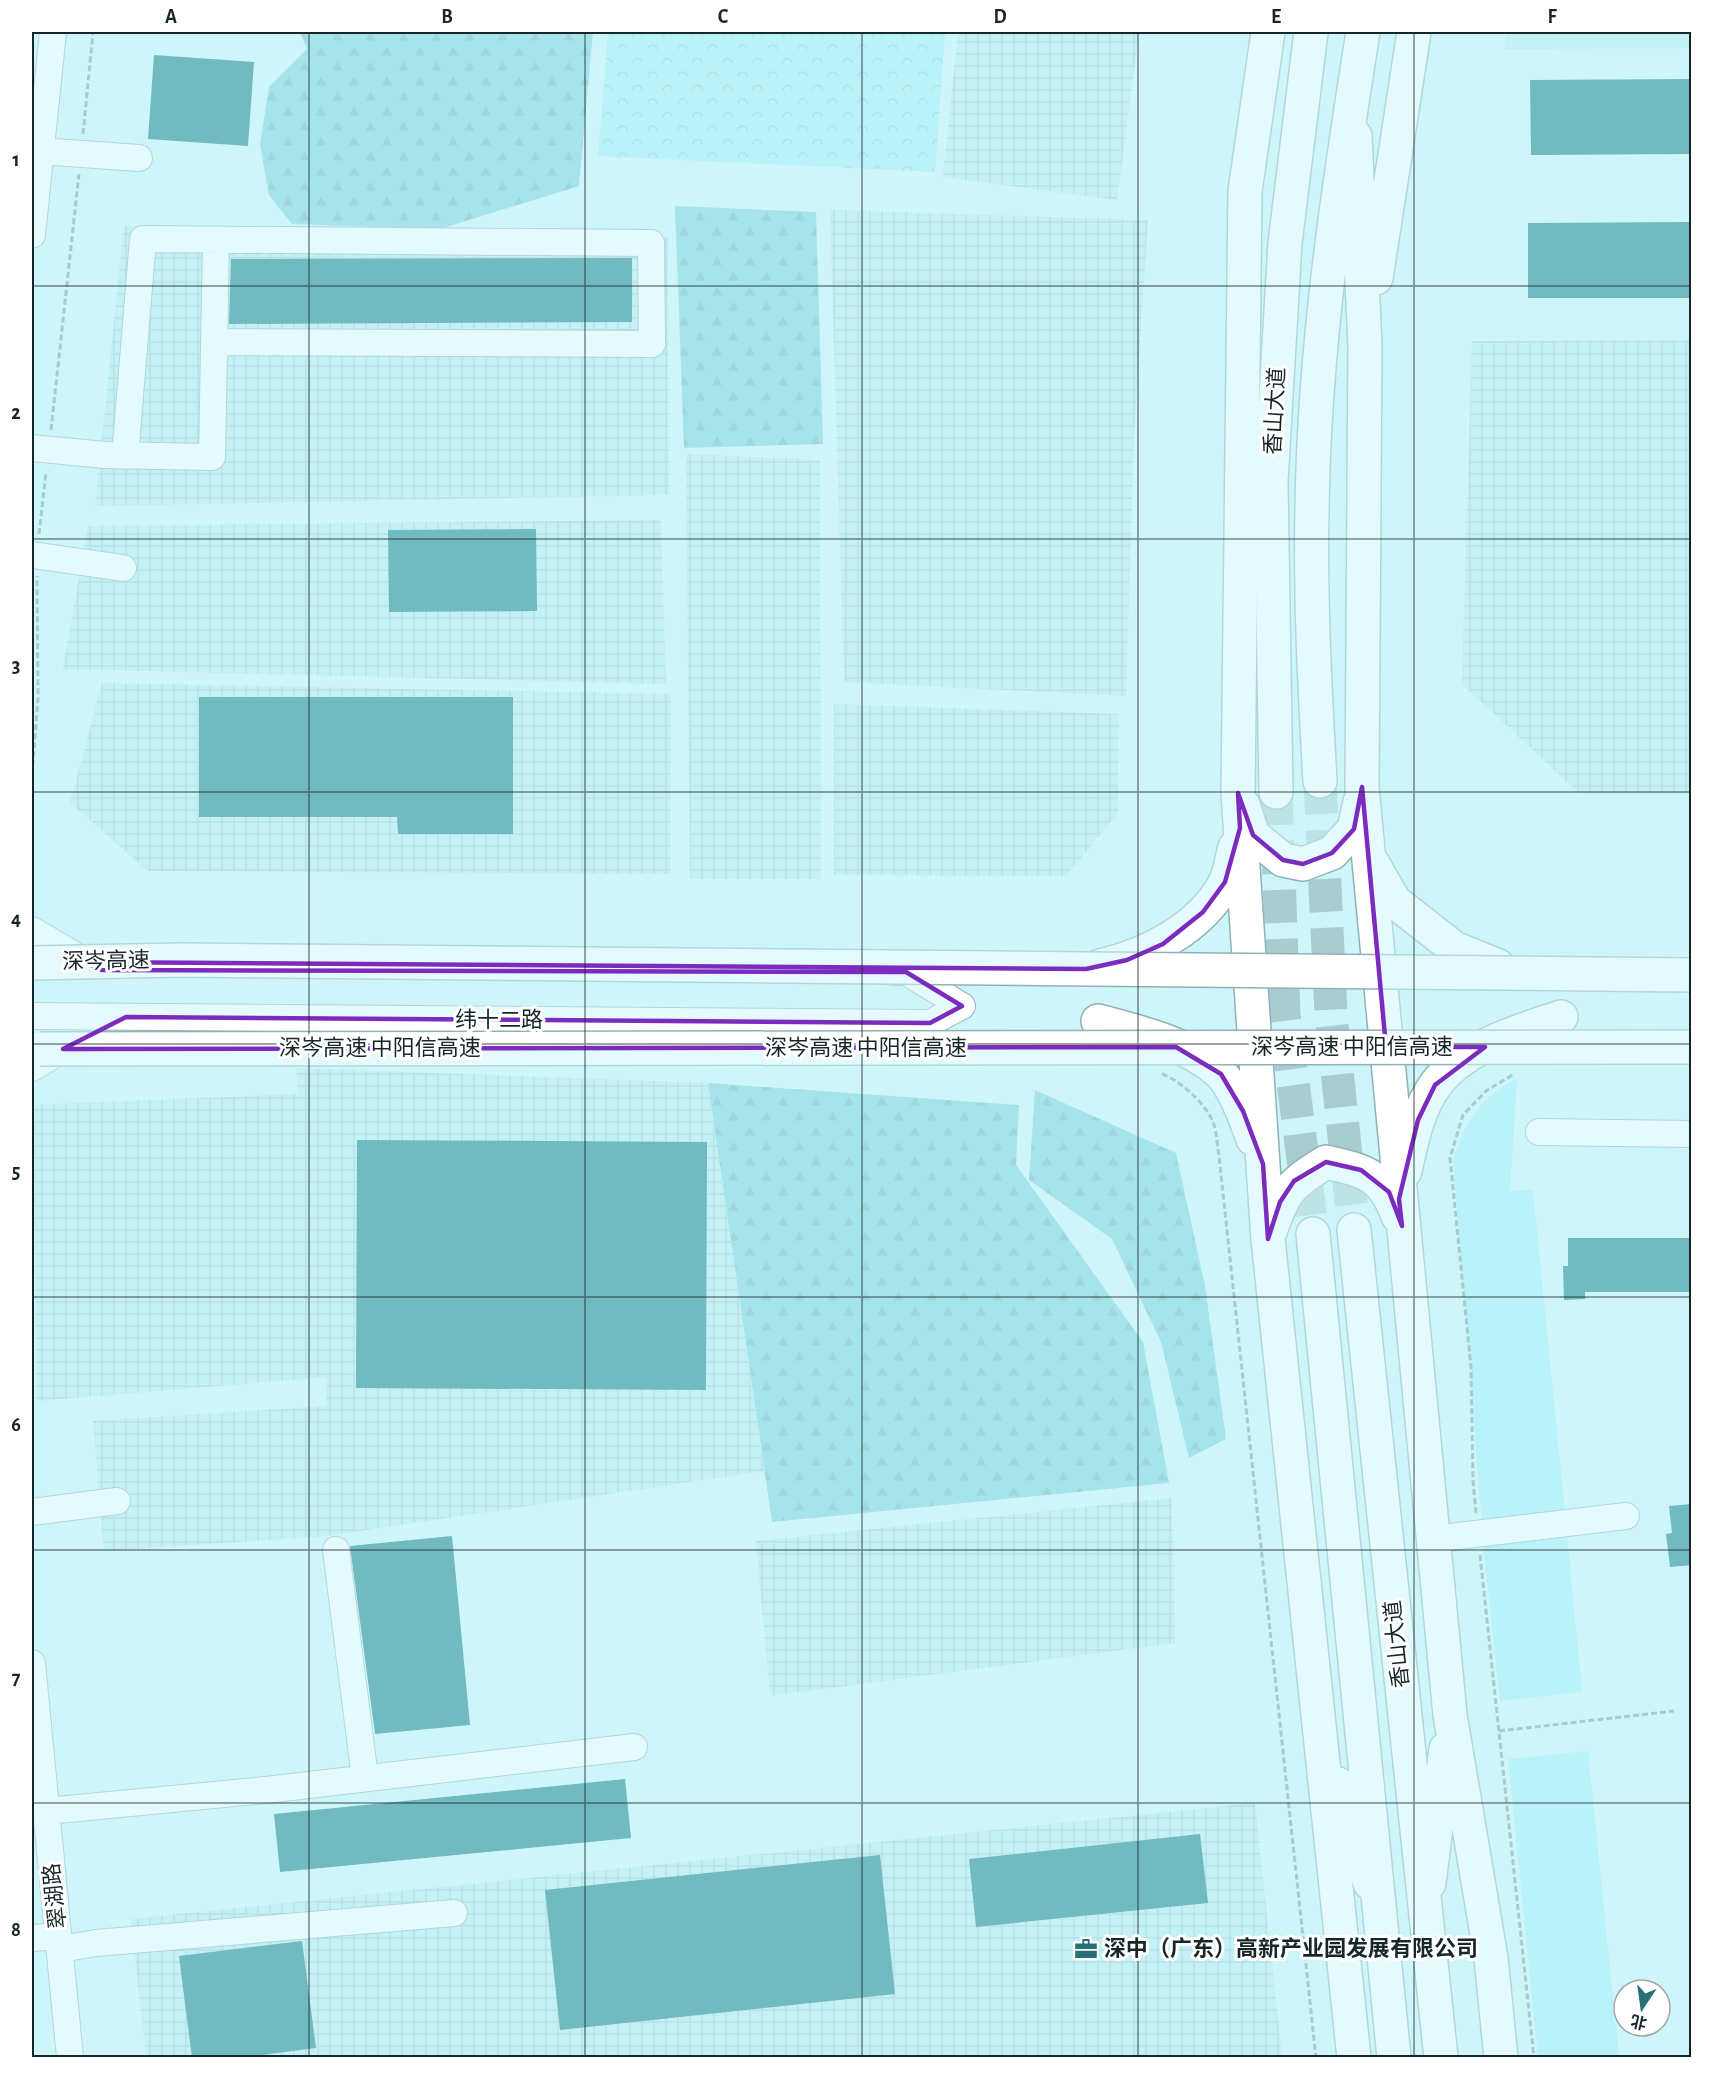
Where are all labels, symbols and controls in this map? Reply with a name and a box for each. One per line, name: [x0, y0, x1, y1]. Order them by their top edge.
text: A: [165, 7, 177, 27]
text: B: [441, 7, 453, 27]
text: C: [718, 7, 729, 27]
text: D: [993, 7, 1007, 27]
text: E: [1271, 7, 1281, 27]
text: F: [1547, 7, 1557, 27]
text: 1: [12, 150, 20, 170]
street label: 香山大道: [1261, 366, 1288, 456]
text: 2: [11, 403, 21, 423]
text: 3: [12, 656, 20, 676]
text: 4: [11, 909, 21, 929]
street label: 深岑高速: [62, 948, 150, 973]
street label: 纬十二路: [455, 1008, 543, 1031]
street label: 深岑高速 中阳信高速: [1251, 1035, 1453, 1058]
street label: 深岑高速 中阳信高速: [279, 1036, 481, 1059]
street label: 深岑高速 中阳信高速: [765, 1036, 967, 1059]
text: 5: [12, 1162, 20, 1182]
text: 6: [11, 1415, 21, 1435]
street label: 香山大道: [1380, 1599, 1413, 1689]
text: 7: [12, 1668, 21, 1688]
street label: 翠湖路: [40, 1862, 69, 1930]
text: 8: [11, 1920, 21, 1940]
office icon: 深中（广东）高新产业园发展有限公司: [1073, 1936, 1099, 1962]
place label: 深中（广东）高新产业园发展有限公司: [1104, 1937, 1478, 1960]
north arrow: [1612, 1978, 1672, 2038]
text: 北: [1629, 2012, 1648, 2032]

